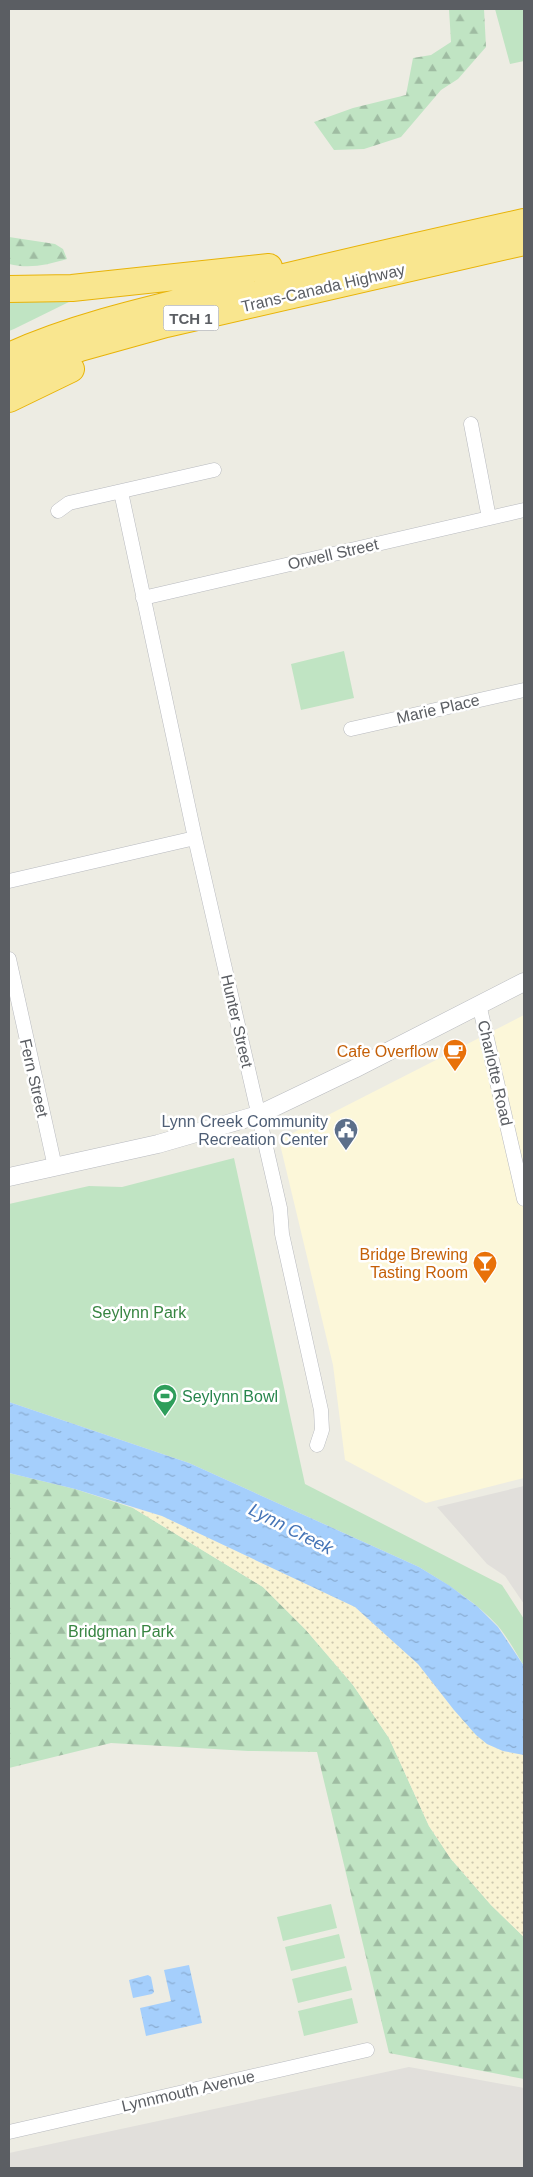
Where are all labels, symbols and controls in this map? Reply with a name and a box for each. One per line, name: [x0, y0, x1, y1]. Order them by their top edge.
street label: Trans-Canada Highway: [239, 261, 407, 315]
road number: TCH 1: [164, 306, 218, 330]
street label: Orwell Street: [286, 535, 381, 573]
street label: Marie Place: [395, 691, 481, 727]
street label: Hunter Street: [218, 973, 256, 1070]
street label: Charlotte Road: [475, 1019, 515, 1127]
street label: Fern Street: [17, 1037, 51, 1119]
cafe icon: Cafe Overflow: [442, 1038, 468, 1072]
place label: Cafe Overflow: [337, 1043, 438, 1060]
place label: Lynn Creek Community Recreation Center: [161, 1113, 329, 1148]
public building icon: Lynn Creek Community Recreation Center: [333, 1117, 359, 1151]
place label: Bridge Brewing Tasting Room: [360, 1246, 468, 1281]
bar icon: Bridge Brewing Tasting Room: [472, 1250, 498, 1284]
park label: Seylynn Park: [92, 1304, 187, 1321]
sports icon: Seylynn Bowl: [152, 1383, 178, 1417]
place label: Seylynn Bowl: [182, 1388, 278, 1405]
water label: Lynn Creek: [246, 1499, 337, 1559]
park label: Bridgman Park: [68, 1623, 175, 1640]
street label: Lynnmouth Avenue: [120, 2067, 256, 2115]

